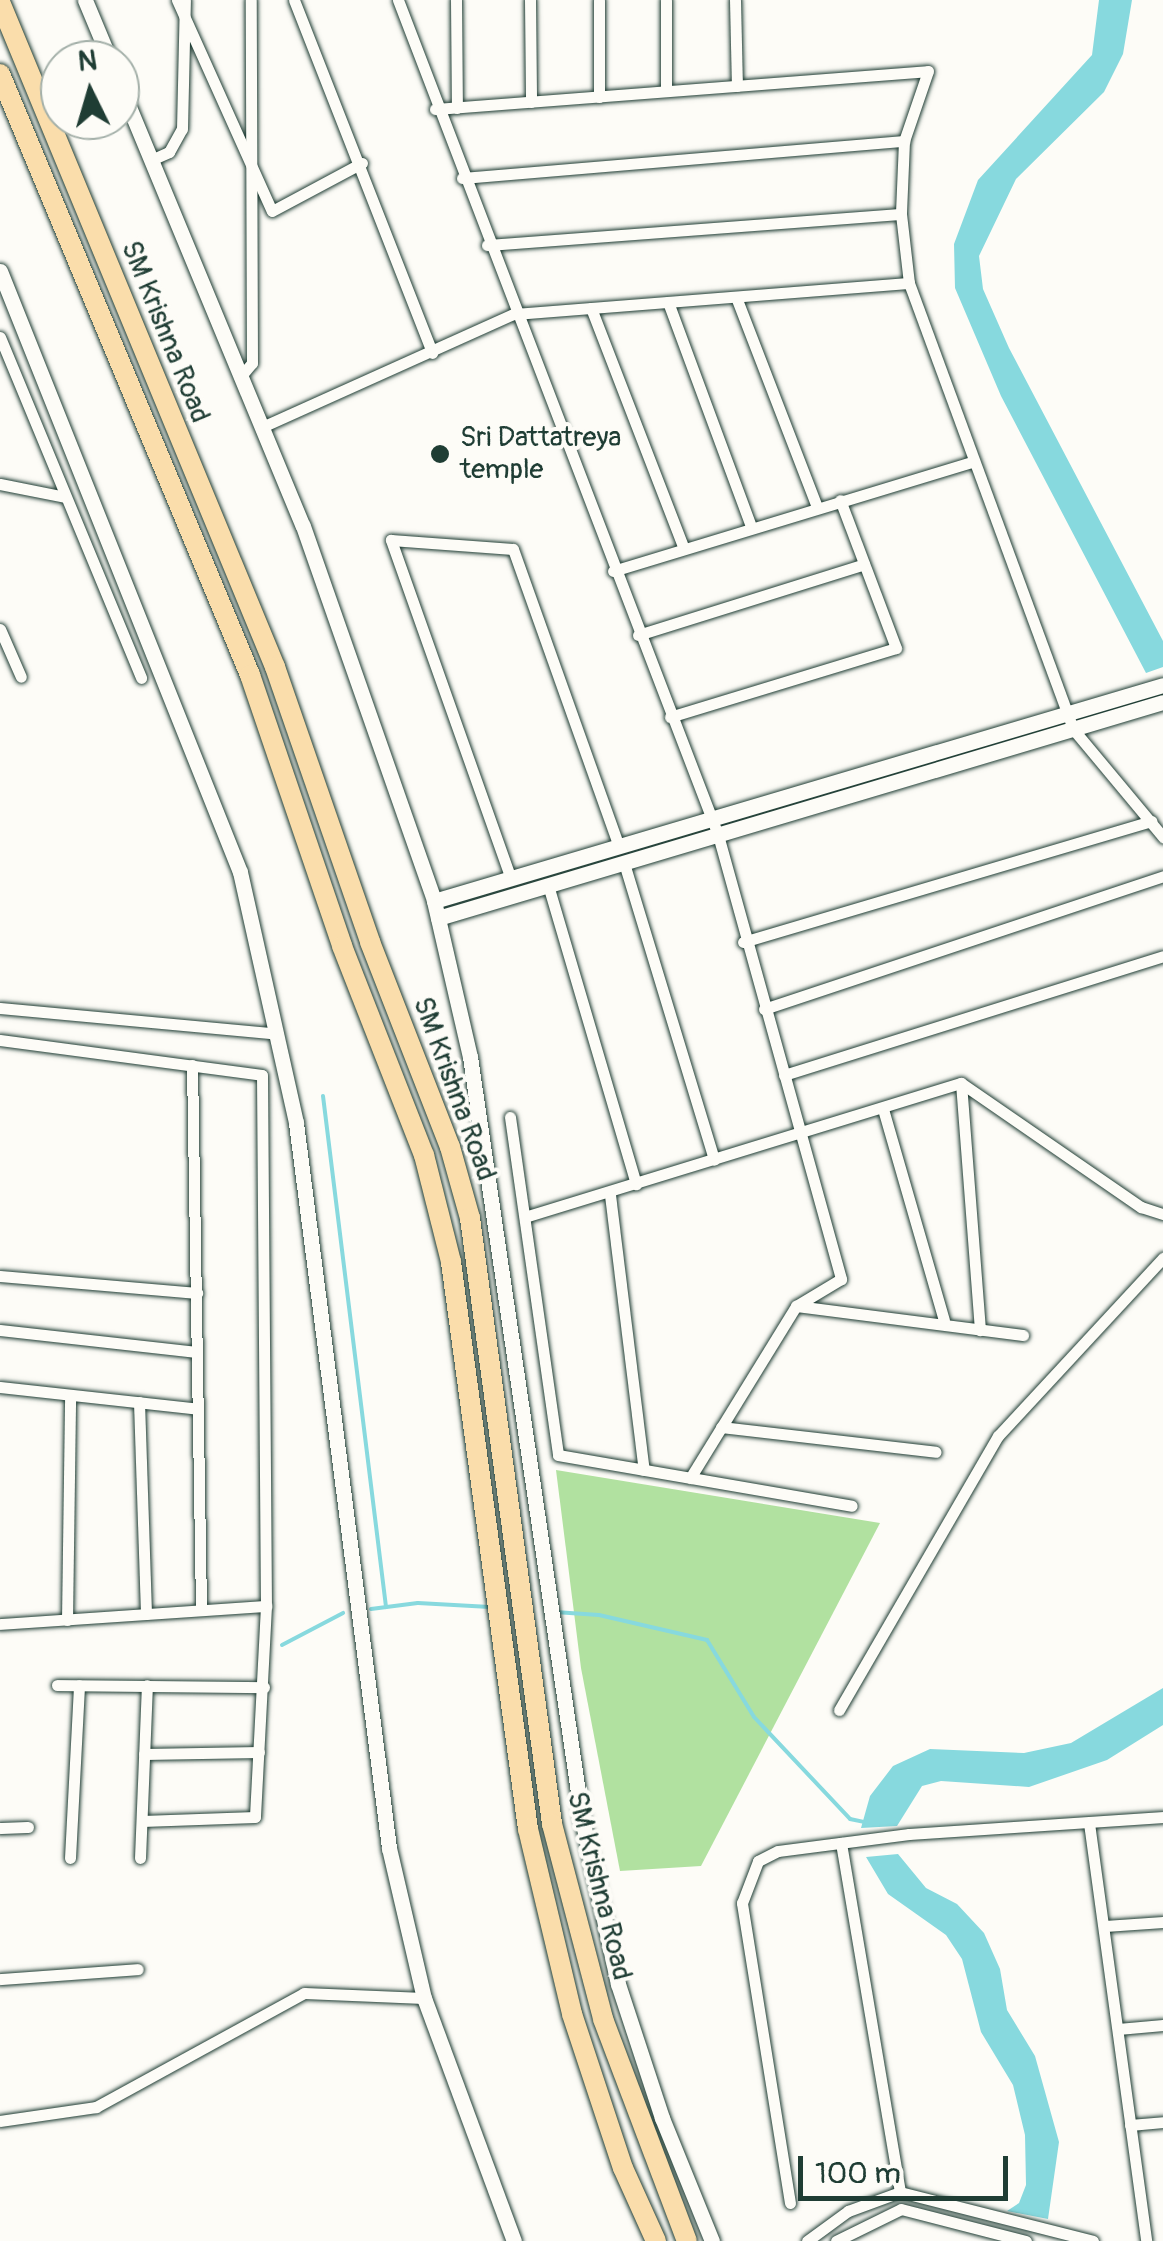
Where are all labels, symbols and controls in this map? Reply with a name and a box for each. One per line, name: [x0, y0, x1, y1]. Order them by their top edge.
north arrow: [40, 40, 140, 140]
text: N: [77, 43, 98, 80]
street label: SM Krishna Road: [113, 236, 217, 428]
place label: Sri Dattatreya temple: [460, 421, 621, 487]
marker: Sri Dattatreya temple: [429, 443, 451, 465]
street label: SM Krishna Road: [405, 993, 503, 1185]
street label: SM Krishna Road: [559, 1788, 639, 1984]
scale bar: [803, 2136, 1013, 2198]
text: 100 m: [815, 2155, 901, 2192]

